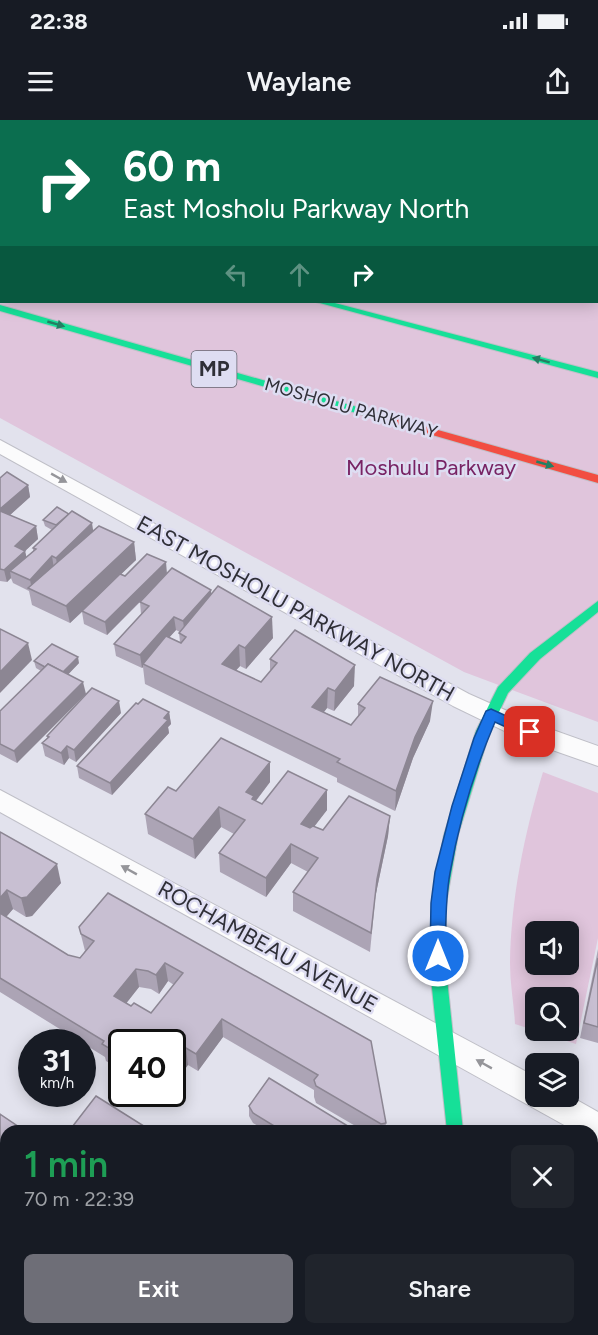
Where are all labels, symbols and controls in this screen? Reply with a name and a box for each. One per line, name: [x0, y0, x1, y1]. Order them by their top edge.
text: 22:38: [30, 8, 88, 35]
icon: menu: [24, 65, 57, 98]
text: Waylane: [247, 65, 351, 98]
icon: share: [541, 65, 574, 98]
text: 60 m: [123, 141, 221, 192]
icon: right: [24, 144, 102, 222]
text: East Mosholu Parkway North: [123, 192, 469, 225]
icon: left: [220, 258, 253, 291]
icon: ahead: [283, 258, 316, 291]
icon: right: [346, 258, 379, 291]
one-way arrow: [47, 320, 65, 329]
road number: MP: [192, 351, 236, 387]
one-way arrow: [532, 355, 551, 365]
street label: MOSHOLU PARKWAY: [262, 373, 440, 443]
park label: Moshulu Parkway: [346, 454, 517, 481]
one-way arrow: [536, 460, 554, 469]
one-way arrow: [51, 473, 68, 483]
street label: EAST MOSHOLU PARKWAY NORTH: [132, 510, 459, 707]
pin: [504, 706, 555, 757]
icon: arrive: [513, 715, 546, 748]
one-way arrow: [120, 865, 137, 875]
street label: ROCHAMBEAU AVENUE: [153, 875, 382, 1018]
map controls: [525, 921, 579, 1107]
button: sound: [525, 921, 579, 975]
position arrow: [406, 924, 470, 988]
button: search: [525, 987, 579, 1041]
speed limit sign: 40: [108, 1029, 186, 1107]
text: 31: [42, 1042, 72, 1079]
button: layers: [525, 1053, 579, 1107]
one-way arrow: [476, 1059, 493, 1069]
text: km/h: [40, 1074, 74, 1092]
text: 1 min: [24, 1143, 108, 1186]
button: close: [511, 1145, 574, 1208]
text: 70 m · 22:39: [24, 1187, 134, 1211]
button: Exit: [24, 1254, 293, 1323]
button: Share: [305, 1254, 574, 1323]

